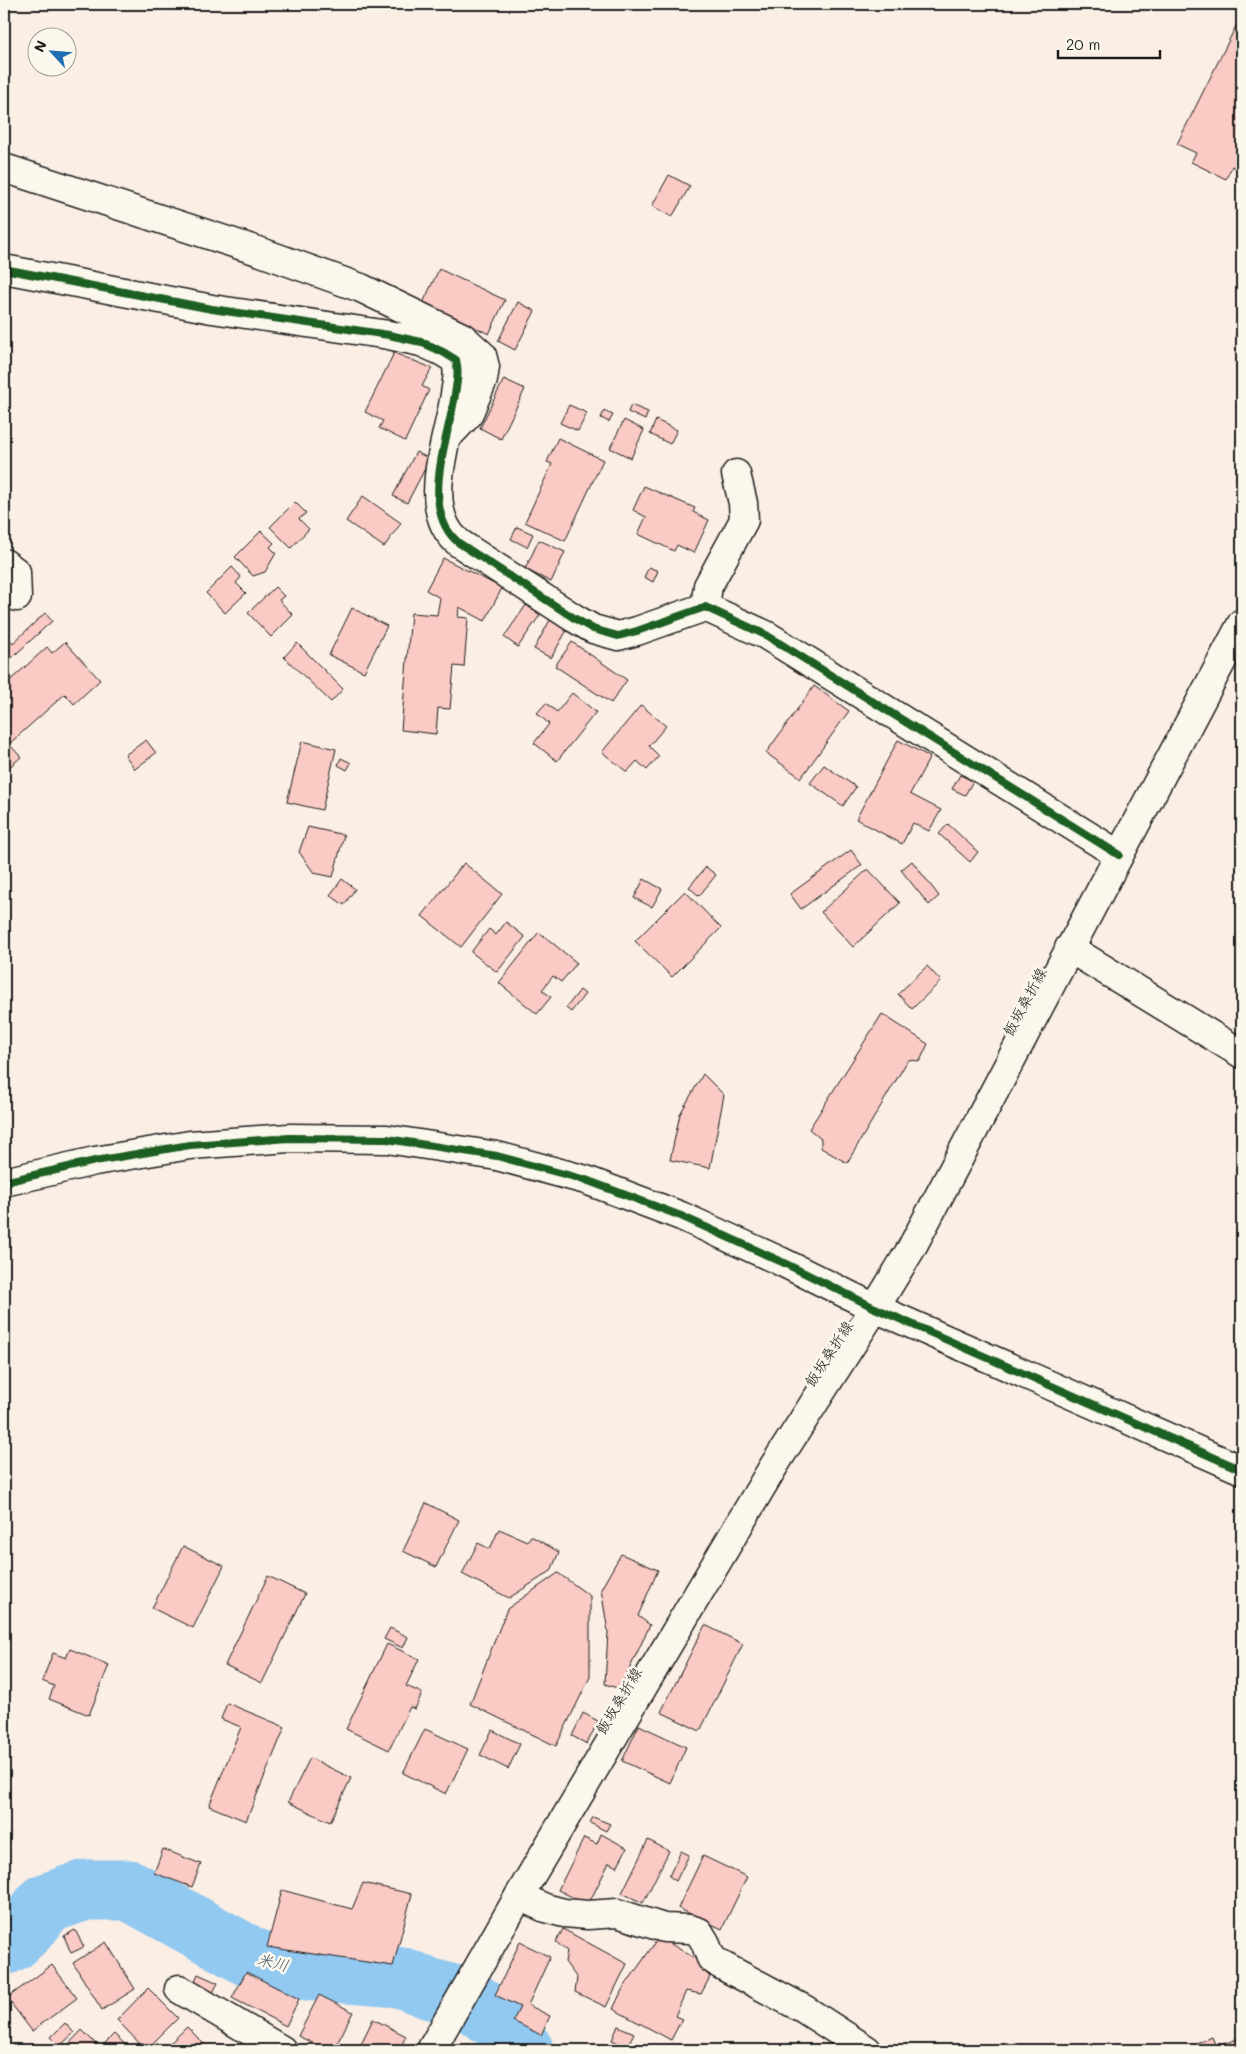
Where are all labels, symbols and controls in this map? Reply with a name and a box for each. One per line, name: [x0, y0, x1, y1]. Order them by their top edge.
north arrow: [28, 28, 78, 78]
scale bar: [1058, 28, 1161, 60]
text: 20 m: [1066, 34, 1100, 54]
text: N: [29, 37, 51, 55]
street label: 飯坂桑折線: [998, 964, 1051, 1039]
street label: 飯坂桑折線: [799, 1317, 857, 1390]
street label: 飯坂桑折線: [590, 1663, 646, 1738]
water label: 米川: [255, 1947, 291, 1976]

